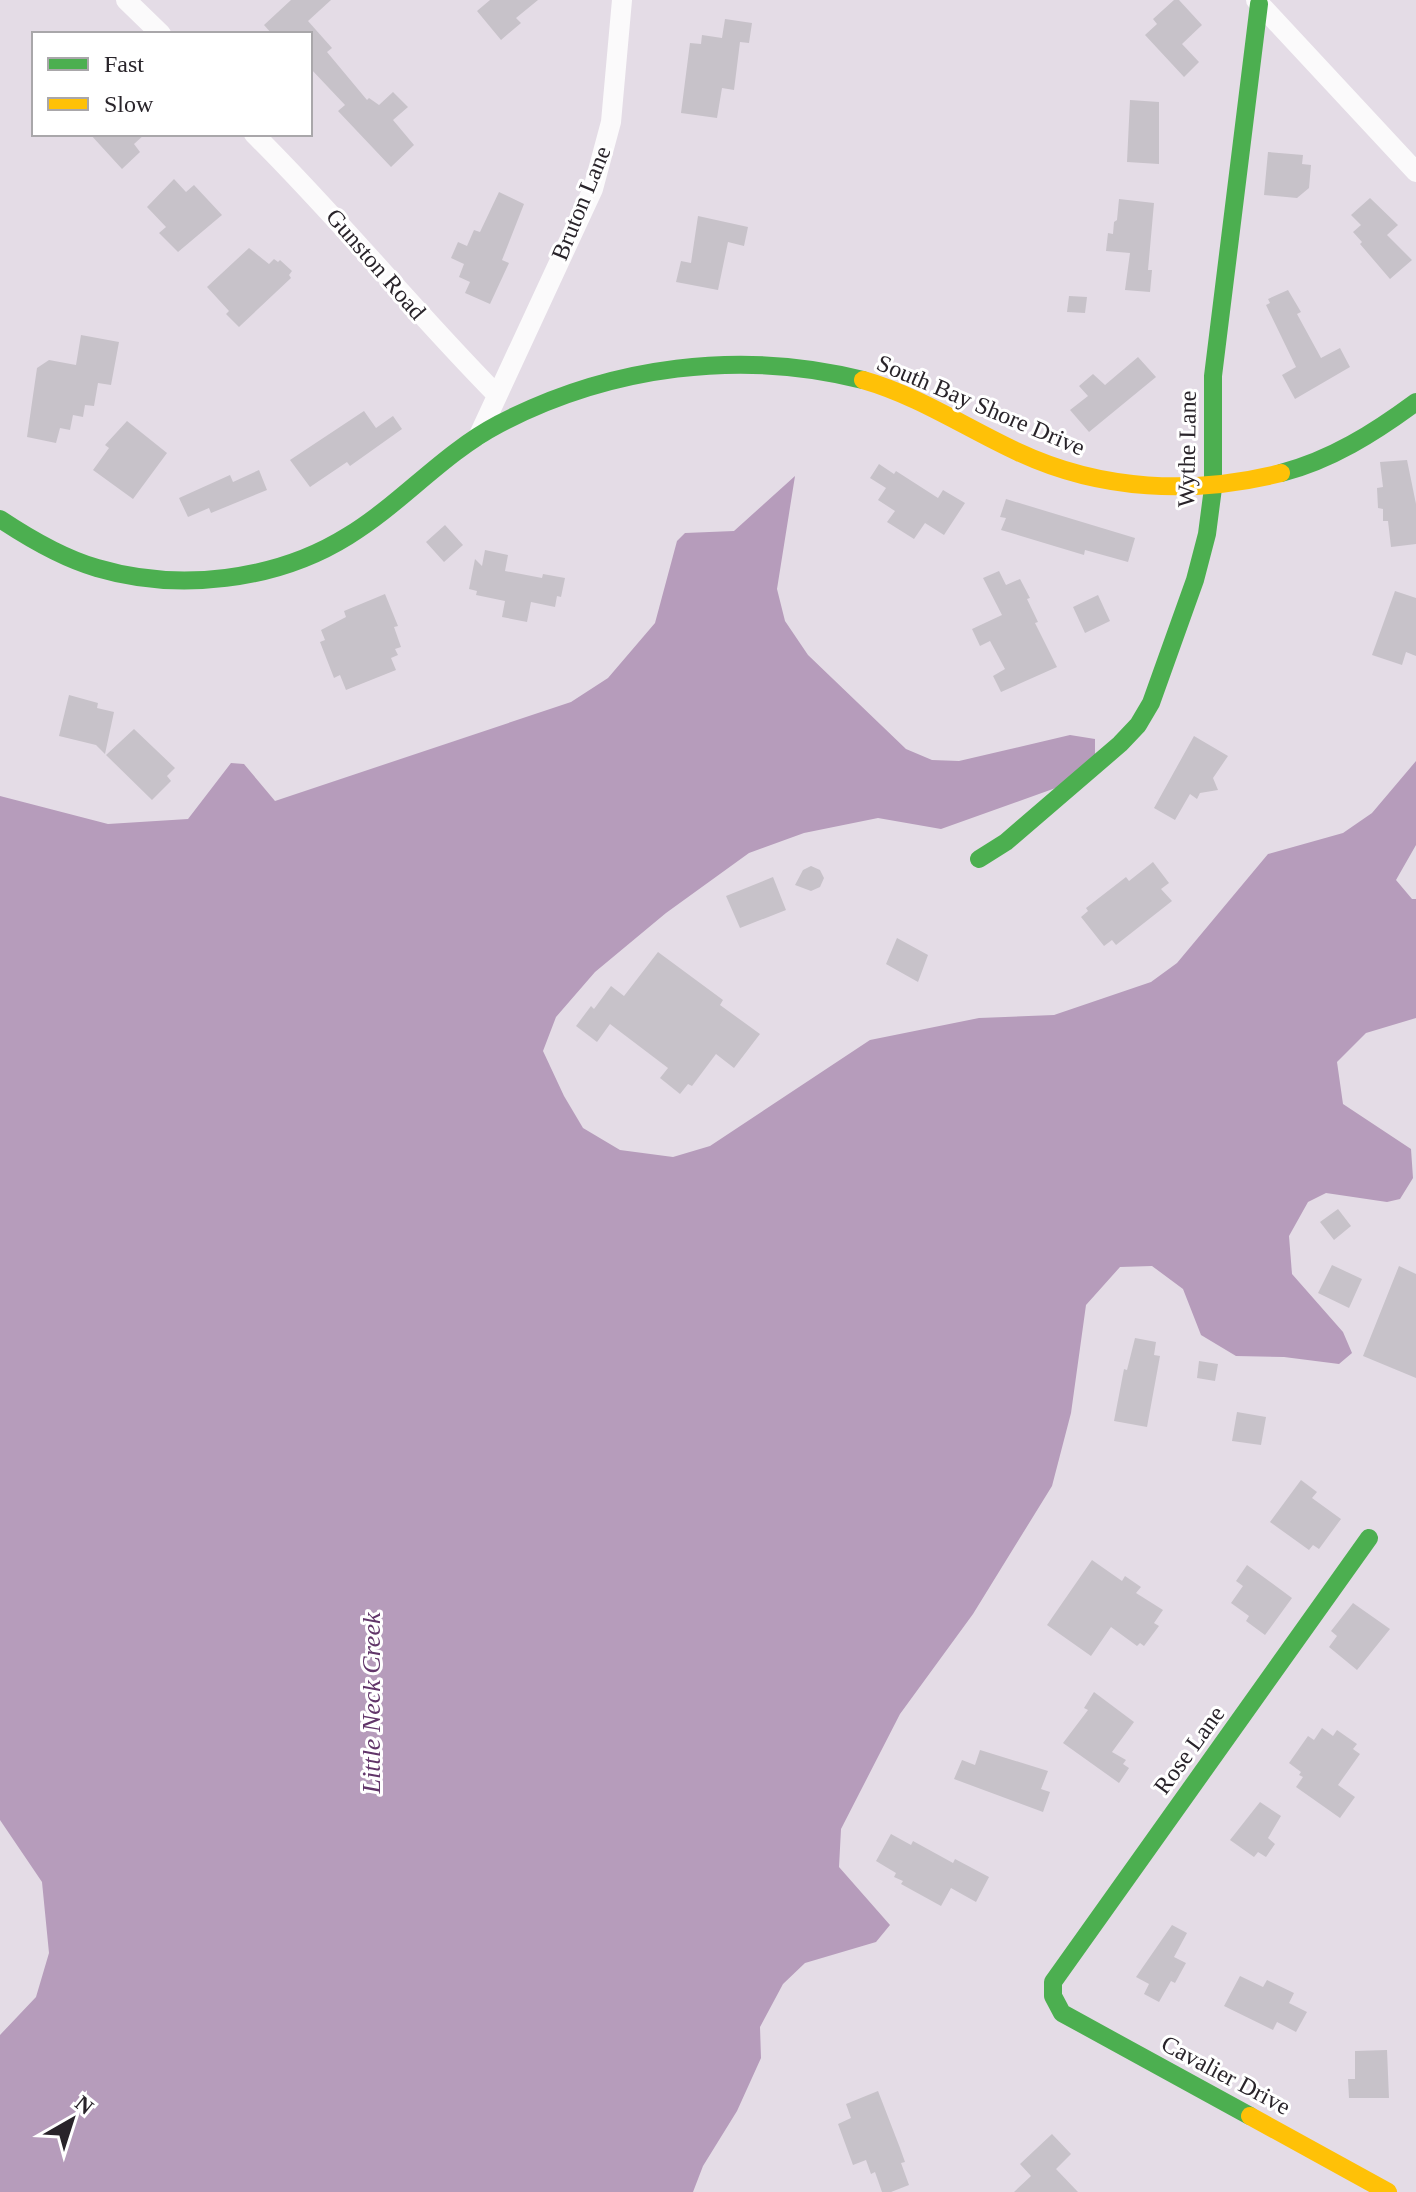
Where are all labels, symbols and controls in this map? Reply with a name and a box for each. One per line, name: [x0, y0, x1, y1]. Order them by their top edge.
legend: [32, 32, 312, 136]
text: Fast: [104, 51, 144, 77]
text: Slow: [104, 91, 154, 117]
street label: Bruton Lane: [546, 142, 616, 264]
street label: Gunston Road: [321, 203, 431, 325]
street label: South Bay Shore Drive: [873, 349, 1089, 461]
street label: Wythe Lane: [1173, 391, 1201, 507]
water label: Little Neck Creek: [357, 1612, 386, 1794]
street label: Rose Lane: [1149, 1701, 1229, 1799]
street label: Cavalier Drive: [1157, 2030, 1295, 2120]
north arrow: [32, 2080, 112, 2160]
text: N: [70, 2090, 98, 2120]

